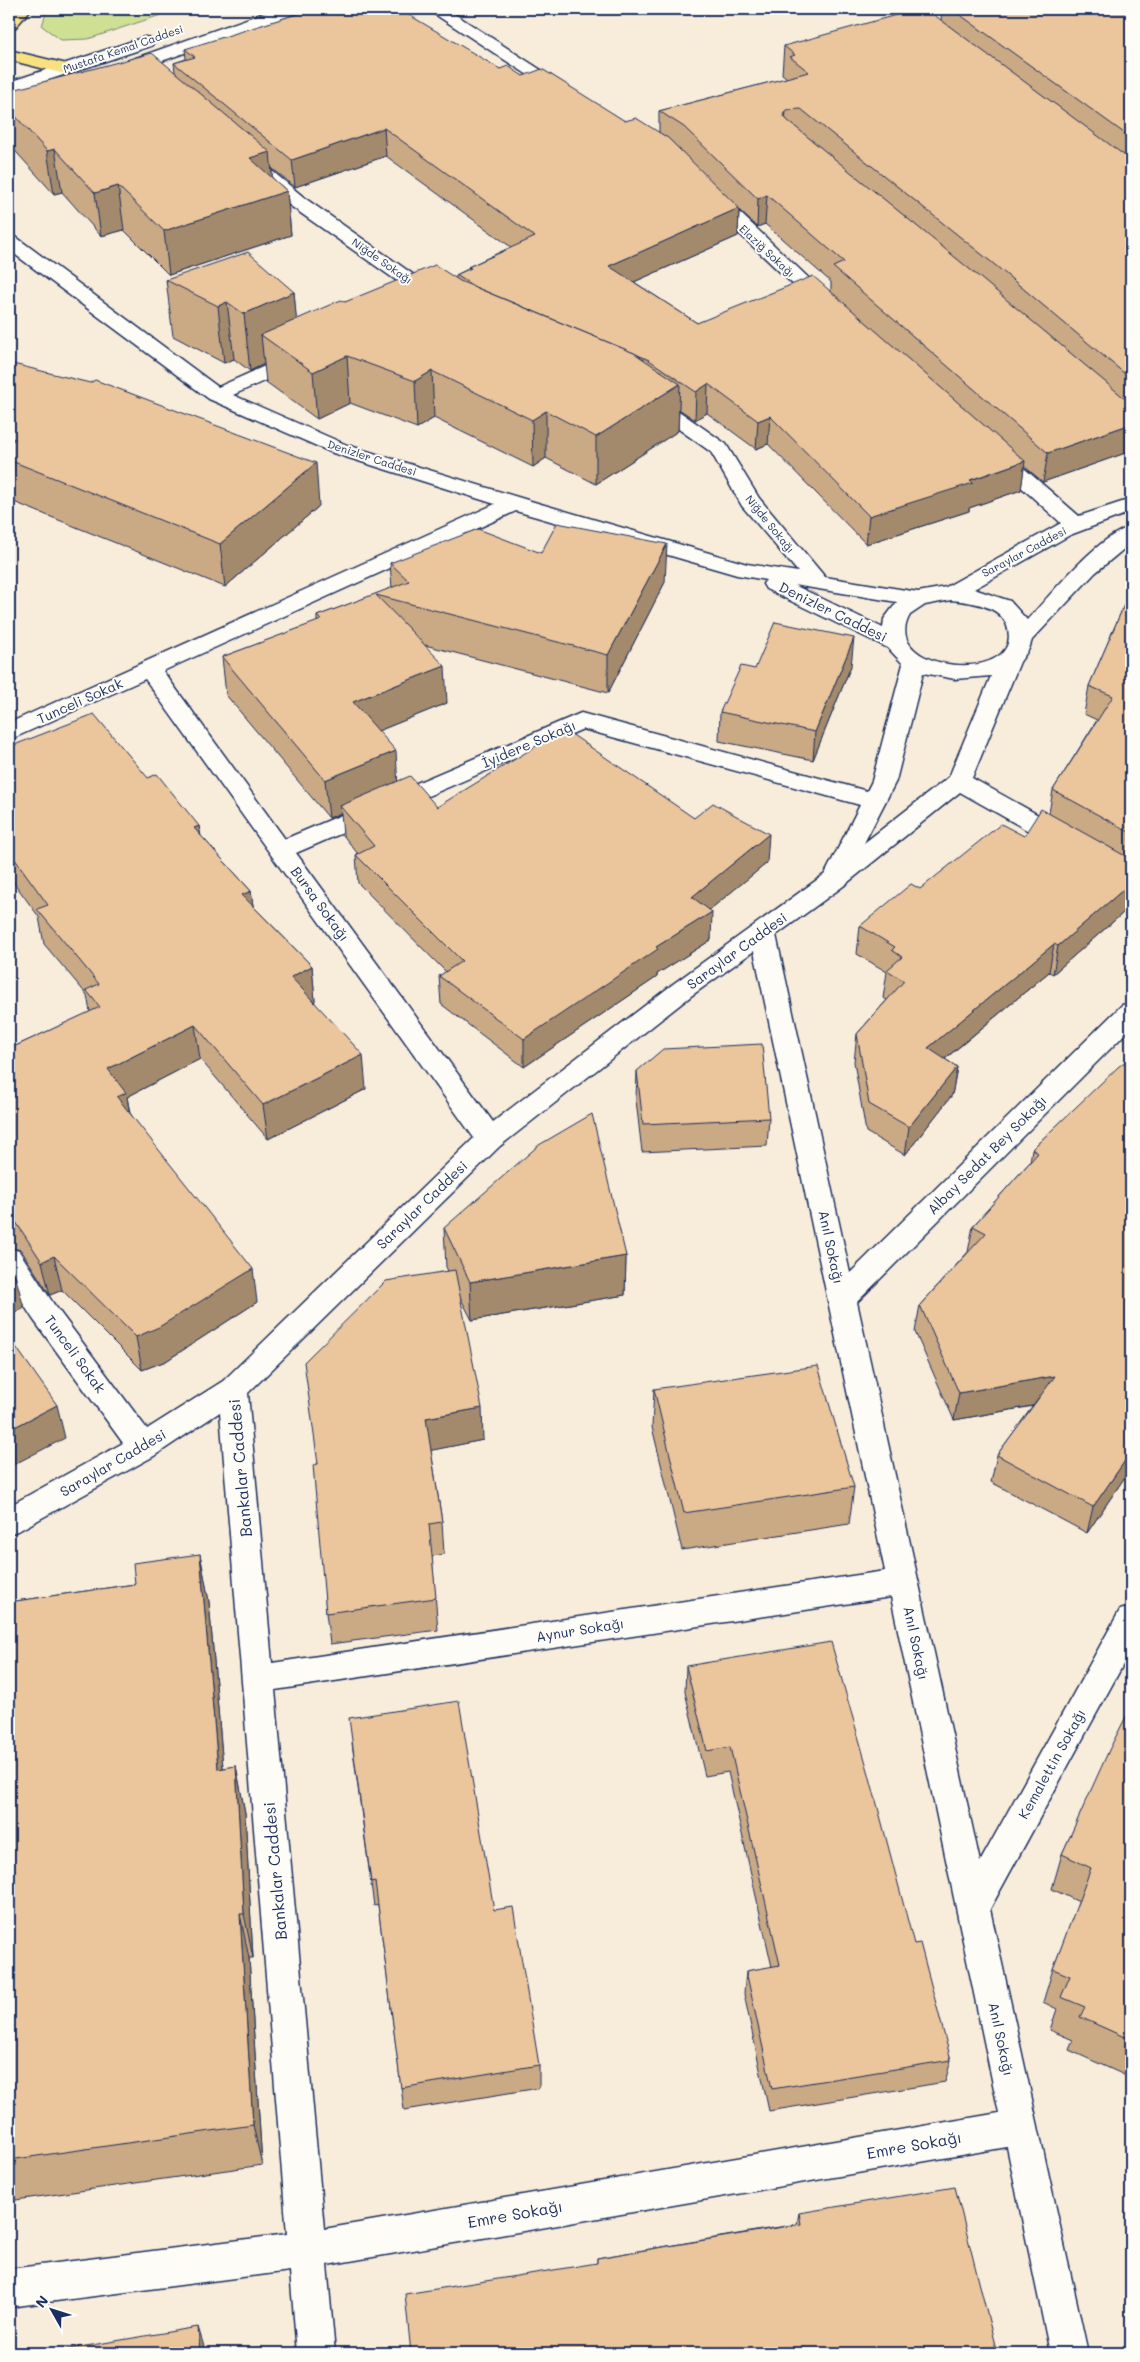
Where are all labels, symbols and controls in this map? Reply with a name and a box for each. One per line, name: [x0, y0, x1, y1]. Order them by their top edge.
street label: Mustafa Kemal Caddesi: [61, 21, 185, 76]
street label: Elaziğ Sokağı: [736, 221, 798, 280]
street label: Niğde Sokağı: [349, 234, 415, 287]
street label: Denizler Caddesi: [326, 436, 419, 479]
street label: Niğde Sokağı: [742, 492, 798, 556]
street label: Saraylar Caddesi: [979, 523, 1069, 580]
street label: Denizler Caddesi: [776, 577, 890, 646]
street label: Tunceli Sokak: [34, 673, 126, 728]
street label: İyidere Sokağı: [479, 715, 579, 772]
street label: Bursa Sokağı: [287, 862, 354, 945]
street label: Saraylar Caddesi: [683, 908, 791, 993]
street label: Albay Sedat Bey Sokağı: [923, 1091, 1050, 1218]
street label: Saraylar Caddesi: [372, 1156, 471, 1253]
street label: Anıl Sokağı: [814, 1208, 849, 1285]
street label: Tunceli Sokak: [41, 1311, 110, 1397]
street label: Bankalar Caddesi: [223, 1398, 256, 1538]
street label: Saraylar Caddesi: [56, 1424, 169, 1501]
street label: Anıl Sokağı: [899, 1604, 934, 1681]
street label: Aynur Sokağı: [535, 1613, 625, 1646]
street label: Kemalettin Sokağı: [1013, 1705, 1090, 1822]
street label: Bankalar Caddesi: [258, 1801, 291, 1941]
street label: Anıl Sokağı: [984, 2000, 1019, 2077]
street label: Emre Sokağı: [865, 2126, 963, 2163]
street label: Emre Sokağı: [466, 2195, 564, 2232]
north arrow: [28, 2284, 78, 2334]
text: N: [31, 2291, 52, 2312]

